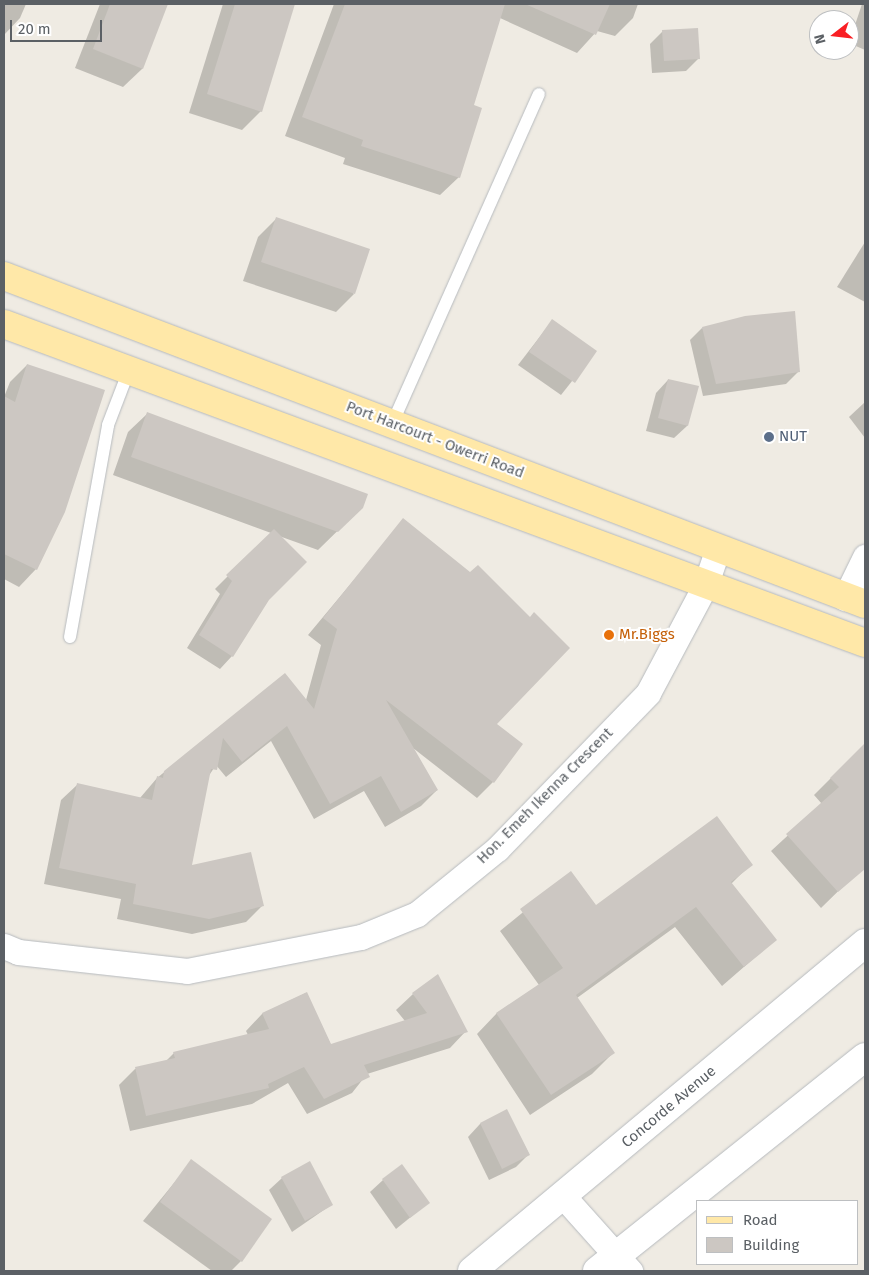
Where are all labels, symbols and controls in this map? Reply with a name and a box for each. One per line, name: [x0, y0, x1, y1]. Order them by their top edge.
scale bar: [12, 10, 105, 42]
north arrow: [809, 10, 859, 60]
text: 20 m: [18, 20, 51, 38]
text: N: [811, 32, 830, 46]
street label: Port Harcourt - Owerri Road: [343, 398, 527, 482]
place label: NUT: [779, 428, 807, 446]
marker: NUT: [763, 431, 775, 443]
place label: Mr.Biggs: [619, 626, 675, 644]
marker: Mr.Biggs: [603, 629, 615, 641]
street label: Hon. Emeh Ikenna Crescent: [473, 724, 617, 868]
street label: Concorde Avenue: [618, 1062, 720, 1152]
legend: [696, 1200, 859, 1265]
text: Road: [743, 1211, 778, 1229]
text: Building: [743, 1236, 799, 1254]

